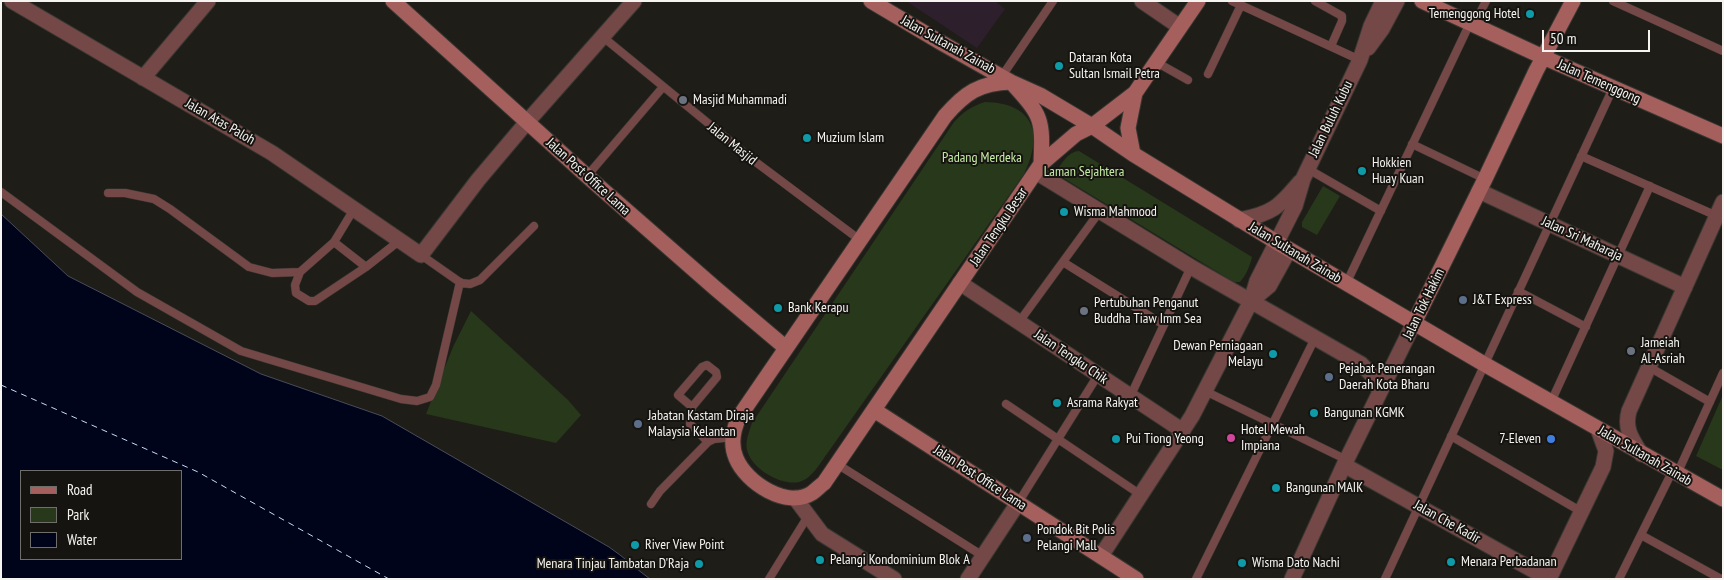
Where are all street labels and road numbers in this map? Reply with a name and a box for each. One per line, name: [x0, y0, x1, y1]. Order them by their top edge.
street label: Jalan Sultanah Zainab: [898, 12, 998, 78]
street label: Jalan Temenggong: [1555, 56, 1643, 108]
street label: Jalan Buluh Kubu: [1305, 78, 1357, 160]
street label: Jalan Atas Paloh: [182, 95, 258, 149]
street label: Jalan Masjid: [704, 119, 760, 169]
street label: Jalan Post Office Lama: [543, 135, 633, 219]
street label: Jalan Tengku Besar: [967, 185, 1031, 269]
street label: Jalan Sri Maharaja: [1539, 213, 1625, 265]
street label: Jalan Sultanah Zainab: [1246, 219, 1344, 287]
street label: Jalan Tok Hakim: [1400, 266, 1448, 342]
street label: Jalan Tengku Chik: [1031, 326, 1111, 388]
street label: Jalan Sultanah Zainab: [1595, 422, 1695, 490]
street label: Jalan Post Office Lama: [930, 442, 1030, 514]
street label: Jalan Che Kadir: [1411, 497, 1483, 547]

